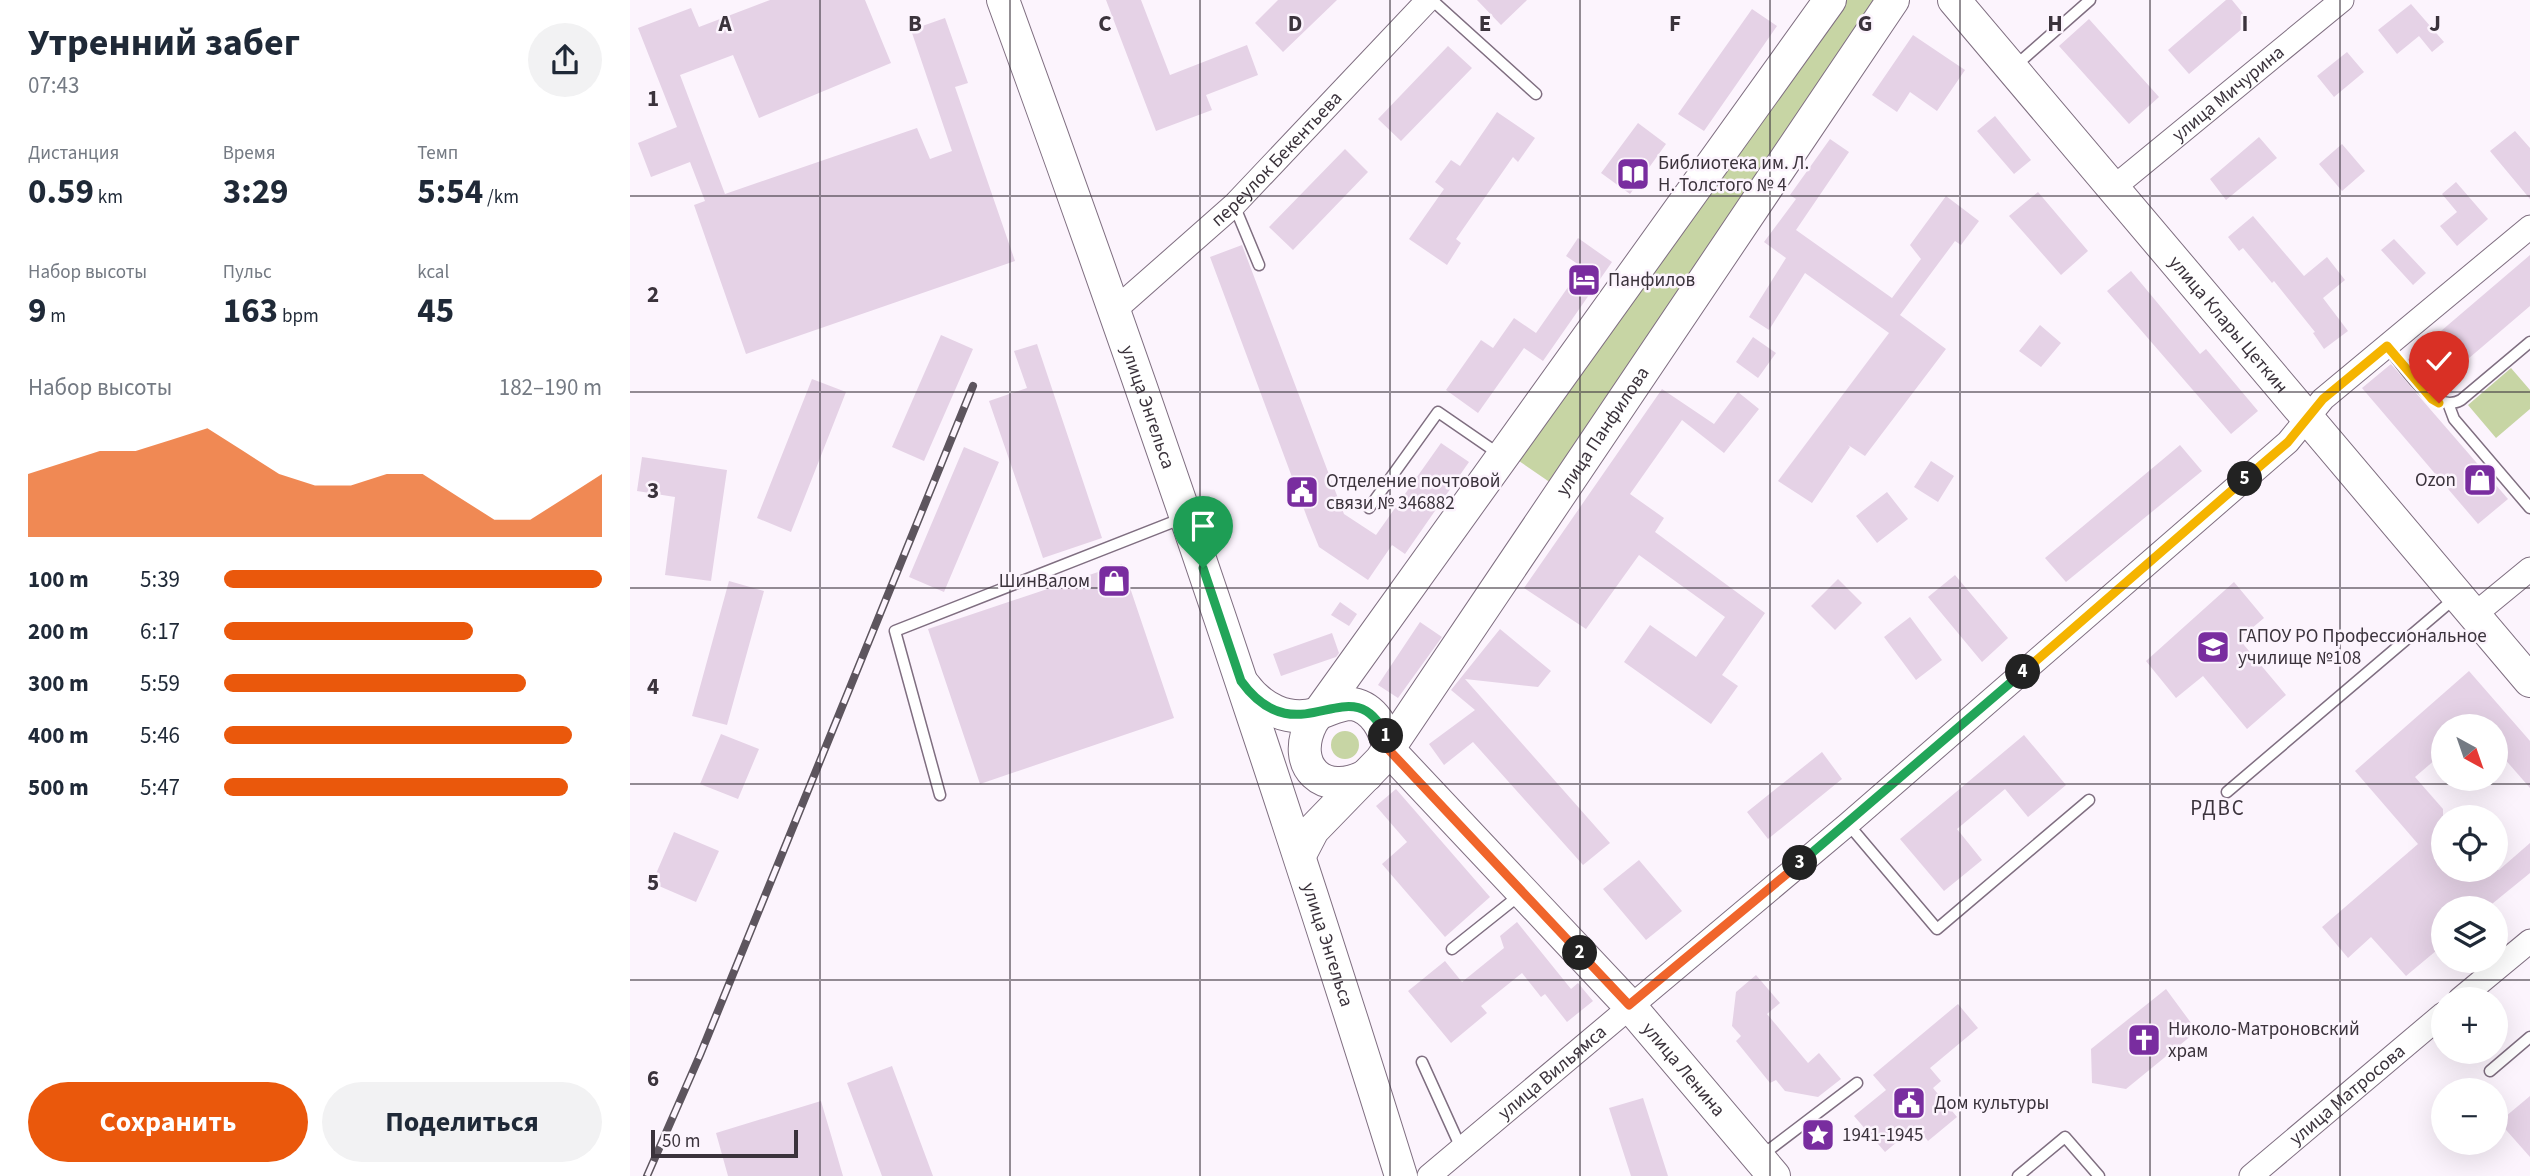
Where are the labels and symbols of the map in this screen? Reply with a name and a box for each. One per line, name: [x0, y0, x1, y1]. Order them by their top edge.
text: A: [717, 7, 732, 40]
text: B: [908, 7, 922, 40]
text: C: [1098, 7, 1112, 40]
text: D: [1288, 7, 1302, 40]
text: E: [1479, 7, 1491, 40]
text: F: [1669, 7, 1681, 40]
text: G: [1858, 7, 1872, 40]
text: H: [2047, 7, 2063, 40]
text: I: [2242, 7, 2248, 40]
text: J: [2429, 7, 2441, 40]
street label: улица Мичурина: [2166, 39, 2290, 148]
text: 1: [647, 82, 659, 115]
street label: переулок Бекентьева: [1205, 85, 1348, 233]
place label: Библиотека им. Л. Н. Толстого № 4: [1658, 150, 1809, 199]
library icon: Библиотека им. Л. Н. Толстого № 4: [1614, 155, 1652, 193]
street label: улица Клары Цеткин: [2162, 250, 2295, 399]
hotel icon: Панфилов: [1565, 261, 1603, 299]
place label: Панфилов: [1608, 267, 1695, 294]
text: 2: [647, 278, 659, 311]
pin: [2409, 331, 2469, 403]
street label: улица Энгельса: [1114, 342, 1182, 472]
street label: улица Панфилова: [1549, 361, 1656, 501]
shop icon: Ozon: [2461, 461, 2499, 499]
pin: 5: [2228, 462, 2262, 496]
place label: Ozon: [2415, 467, 2456, 494]
place label: Отделение почтовой связи № 346882: [1326, 468, 1501, 517]
public building icon: Отделение почтовой связи № 346882: [1283, 473, 1321, 511]
text: 3: [647, 474, 659, 507]
pin: [1173, 496, 1233, 568]
shop icon: ШинВалом: [1095, 562, 1133, 600]
place label: ШинВалом: [999, 568, 1090, 595]
place label: ГАПОУ РО Профессиональное училище №108: [2238, 623, 2487, 672]
school or university icon: ГАПОУ РО Профессиональное училище №108: [2194, 628, 2232, 666]
pin: 4: [2006, 654, 2040, 690]
text: 4: [647, 670, 659, 703]
north arrow: [2431, 714, 2508, 791]
pin: 1: [1368, 718, 1404, 754]
district label: РДВС: [2190, 793, 2246, 823]
pin: 3: [1782, 846, 1818, 880]
text: 5: [647, 866, 659, 899]
street label: улица Энгельса: [1295, 879, 1360, 1010]
pin: 2: [1562, 936, 1598, 970]
street label: улица Ленина: [1636, 1016, 1732, 1123]
place label: Николо-Матроновский храм: [2168, 1016, 2360, 1065]
street label: улица Вильямса: [1492, 1019, 1613, 1126]
church icon: Николо-Матроновский храм: [2125, 1021, 2163, 1059]
street label: улица Матросова: [2283, 1038, 2411, 1152]
text: 6: [647, 1062, 659, 1095]
public building icon: Дом культуры: [1890, 1084, 1928, 1122]
place label: Дом культуры: [1934, 1090, 2049, 1117]
place icon: 1941-1945: [1799, 1116, 1837, 1154]
place label: 1941-1945: [1842, 1122, 1923, 1149]
scale bar: [651, 1127, 798, 1159]

